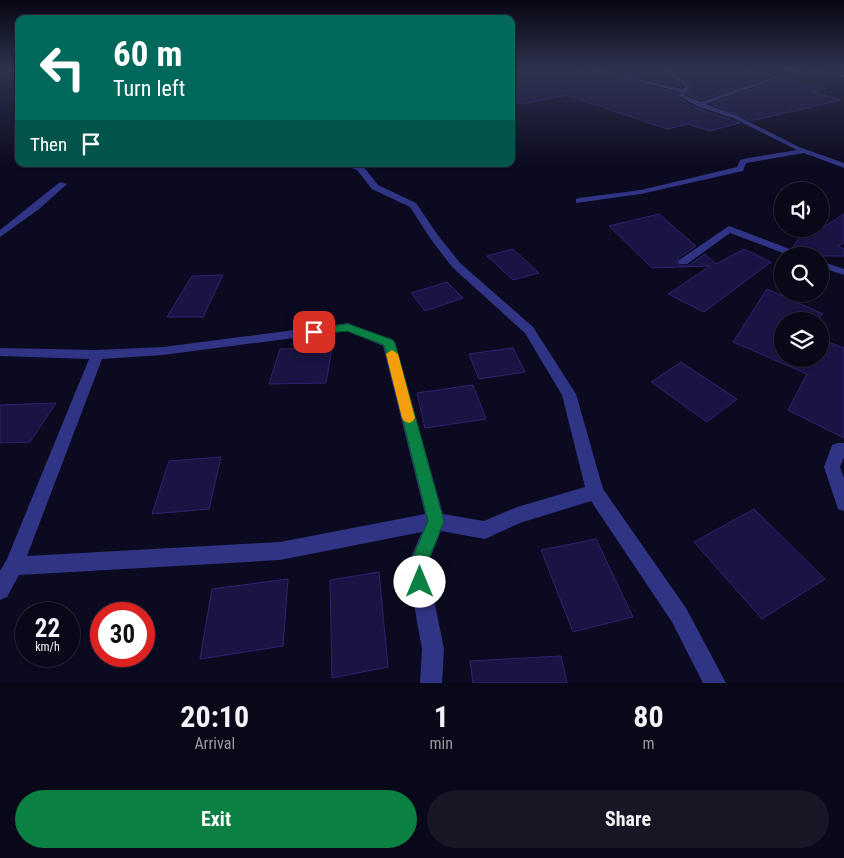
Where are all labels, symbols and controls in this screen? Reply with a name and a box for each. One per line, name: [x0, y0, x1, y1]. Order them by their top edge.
text: 60 m: [113, 34, 182, 75]
icon: left: [30, 35, 95, 100]
text: Turn left: [113, 76, 185, 101]
icon: arrive: [77, 130, 105, 158]
text: Then: [30, 133, 67, 156]
map controls: [774, 182, 829, 367]
button: sound: [774, 182, 829, 237]
button: search: [774, 247, 829, 302]
pin: [293, 311, 335, 353]
button: layers: [774, 312, 829, 367]
icon: arrive: [300, 318, 328, 346]
position arrow: [393, 555, 445, 607]
speed limit sign: 30: [90, 602, 155, 667]
text: 22: [35, 614, 60, 643]
text: km/h: [35, 640, 60, 654]
text: 20:10: [180, 699, 249, 734]
text: 1: [434, 699, 449, 734]
text: 80: [633, 699, 664, 734]
text: Arrival: [194, 734, 235, 753]
text: min: [430, 734, 453, 753]
text: m: [642, 734, 655, 753]
button: Exit: [15, 790, 417, 848]
button: Share: [427, 790, 829, 848]

